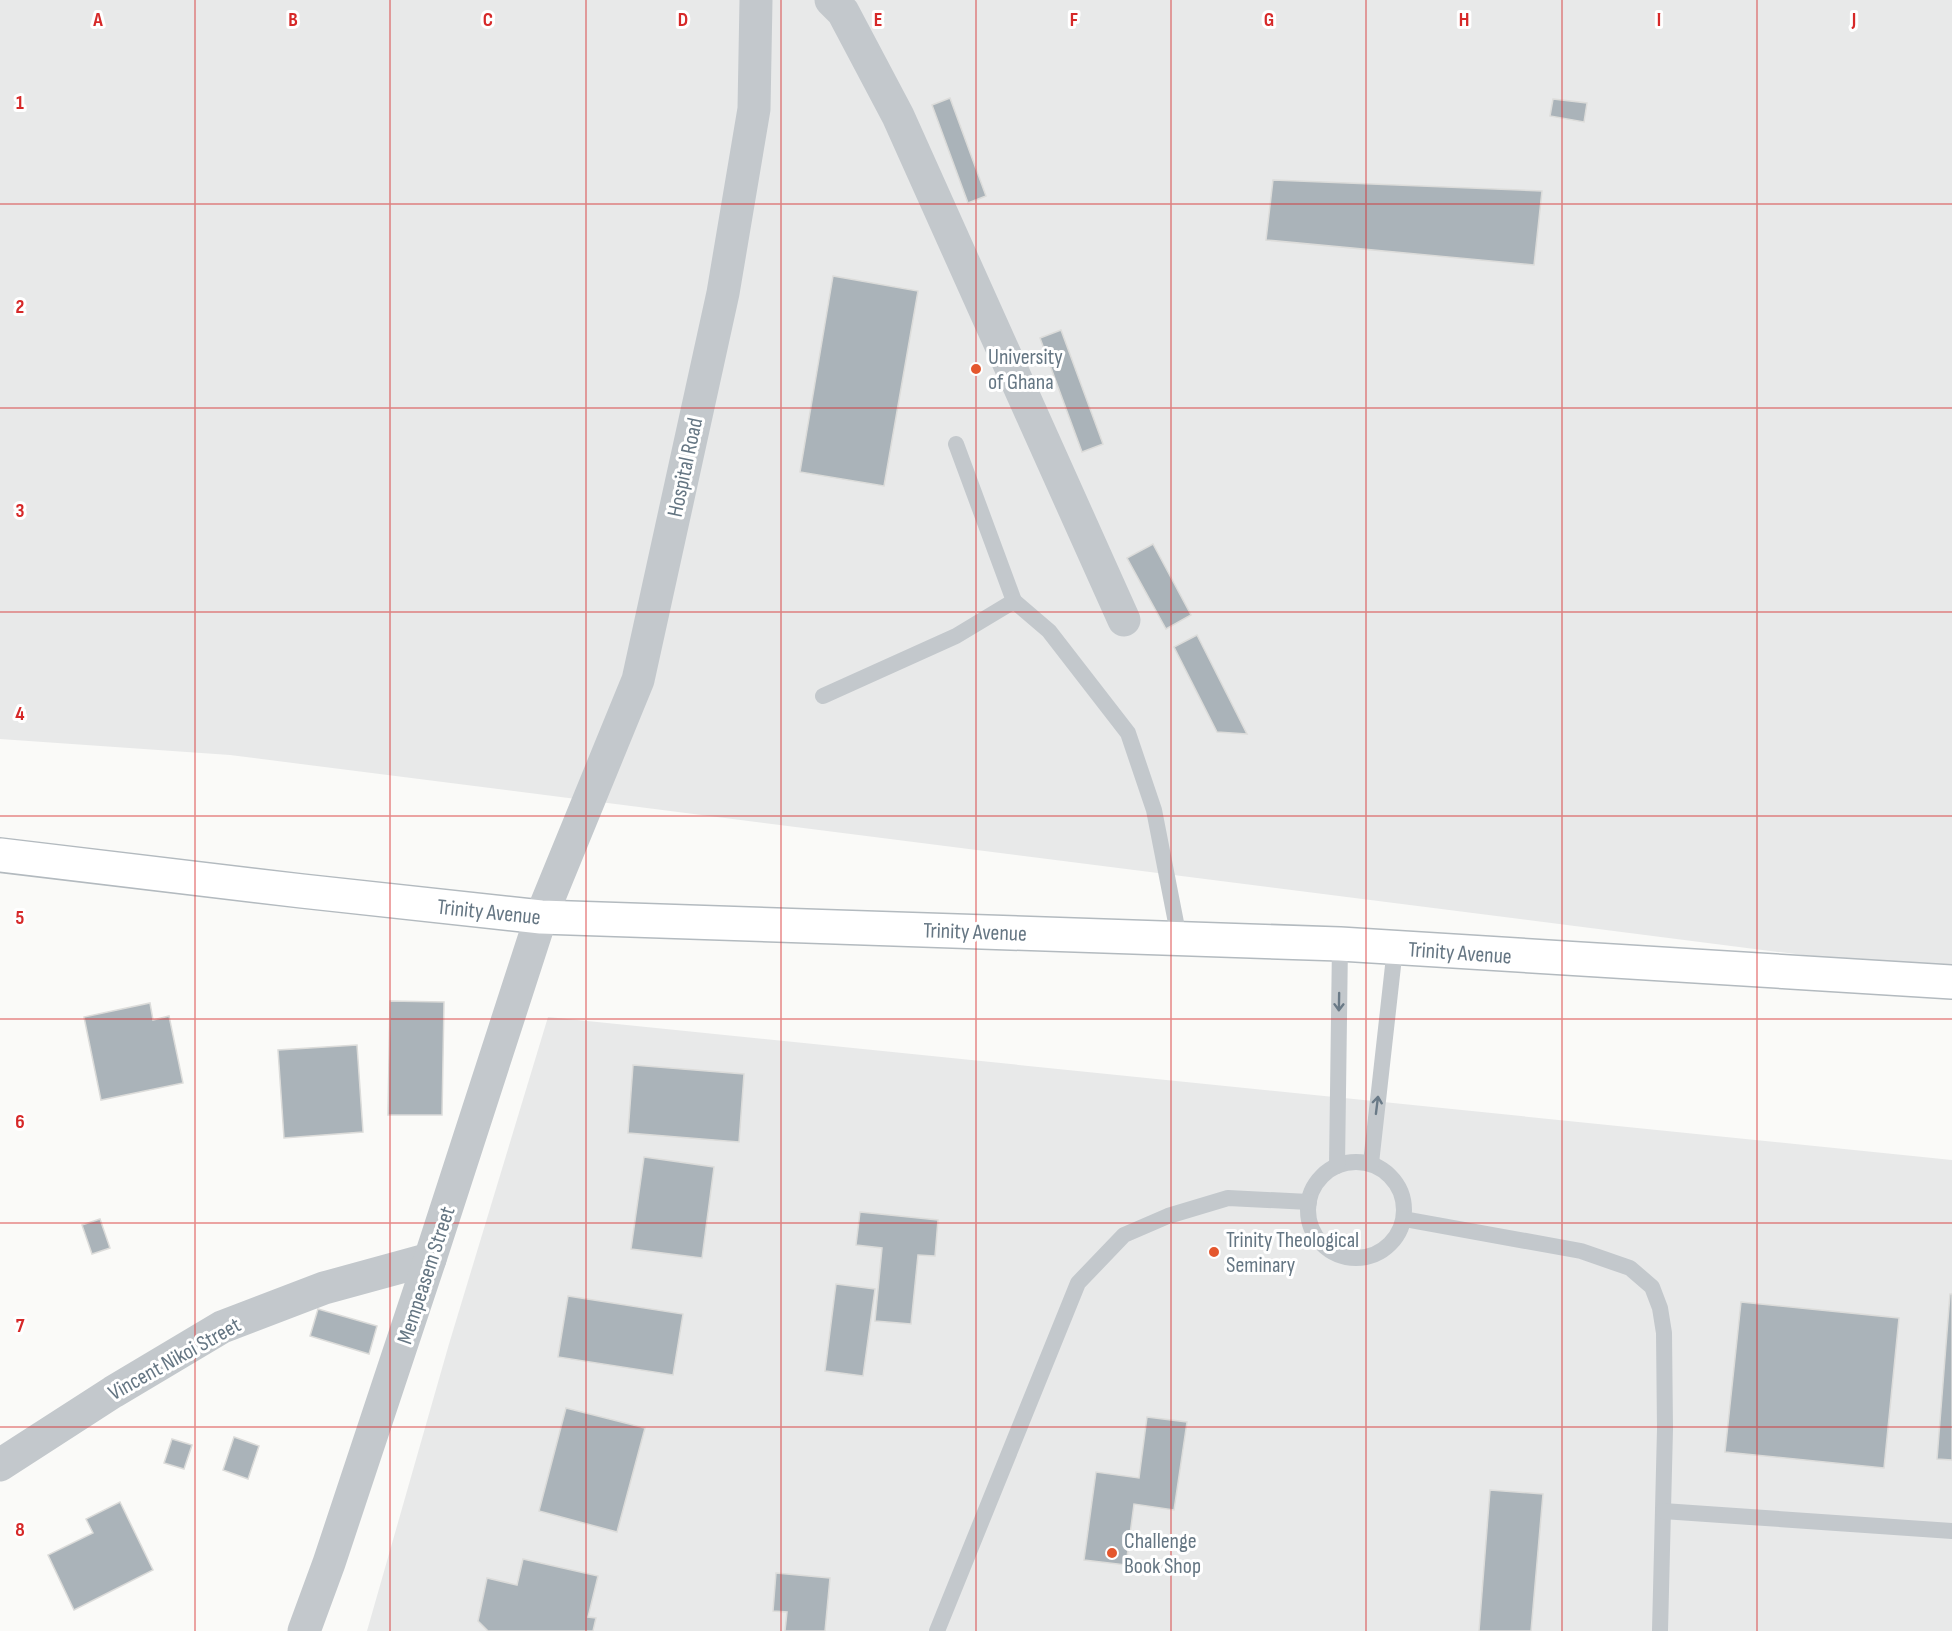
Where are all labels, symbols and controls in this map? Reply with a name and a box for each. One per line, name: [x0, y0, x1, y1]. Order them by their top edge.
text: A: [92, 8, 103, 32]
text: B: [288, 8, 298, 32]
text: C: [483, 8, 493, 32]
text: D: [678, 8, 688, 32]
text: E: [874, 8, 882, 32]
text: F: [1070, 8, 1078, 32]
text: G: [1264, 8, 1274, 32]
text: H: [1459, 8, 1469, 32]
text: I: [1657, 8, 1661, 32]
text: J: [1851, 8, 1856, 32]
text: 1: [16, 91, 24, 115]
text: 2: [16, 295, 24, 319]
place label: University of Ghana: [988, 344, 1063, 396]
marker: University of Ghana: [969, 362, 983, 376]
street label: Hospital Road: [662, 415, 709, 519]
text: 3: [16, 499, 25, 523]
text: 4: [15, 702, 25, 726]
street label: Trinity Avenue: [436, 894, 542, 931]
text: 5: [16, 906, 25, 930]
street label: Trinity Avenue: [923, 917, 1027, 948]
street label: Trinity Avenue: [1407, 936, 1513, 971]
one-way arrow: [1333, 992, 1345, 1012]
one-way arrow: [1372, 1096, 1383, 1115]
text: 6: [15, 1110, 25, 1134]
street label: Mempeasem Street: [391, 1203, 461, 1348]
place label: Trinity Theological Seminary: [1226, 1227, 1359, 1279]
marker: Trinity Theological Seminary: [1207, 1245, 1221, 1259]
street label: Vincent Nikoi Street: [104, 1312, 246, 1407]
text: 7: [16, 1314, 25, 1338]
text: 8: [15, 1518, 25, 1542]
place label: Challenge Book Shop: [1124, 1528, 1201, 1580]
marker: Challenge Book Shop: [1105, 1546, 1119, 1560]

